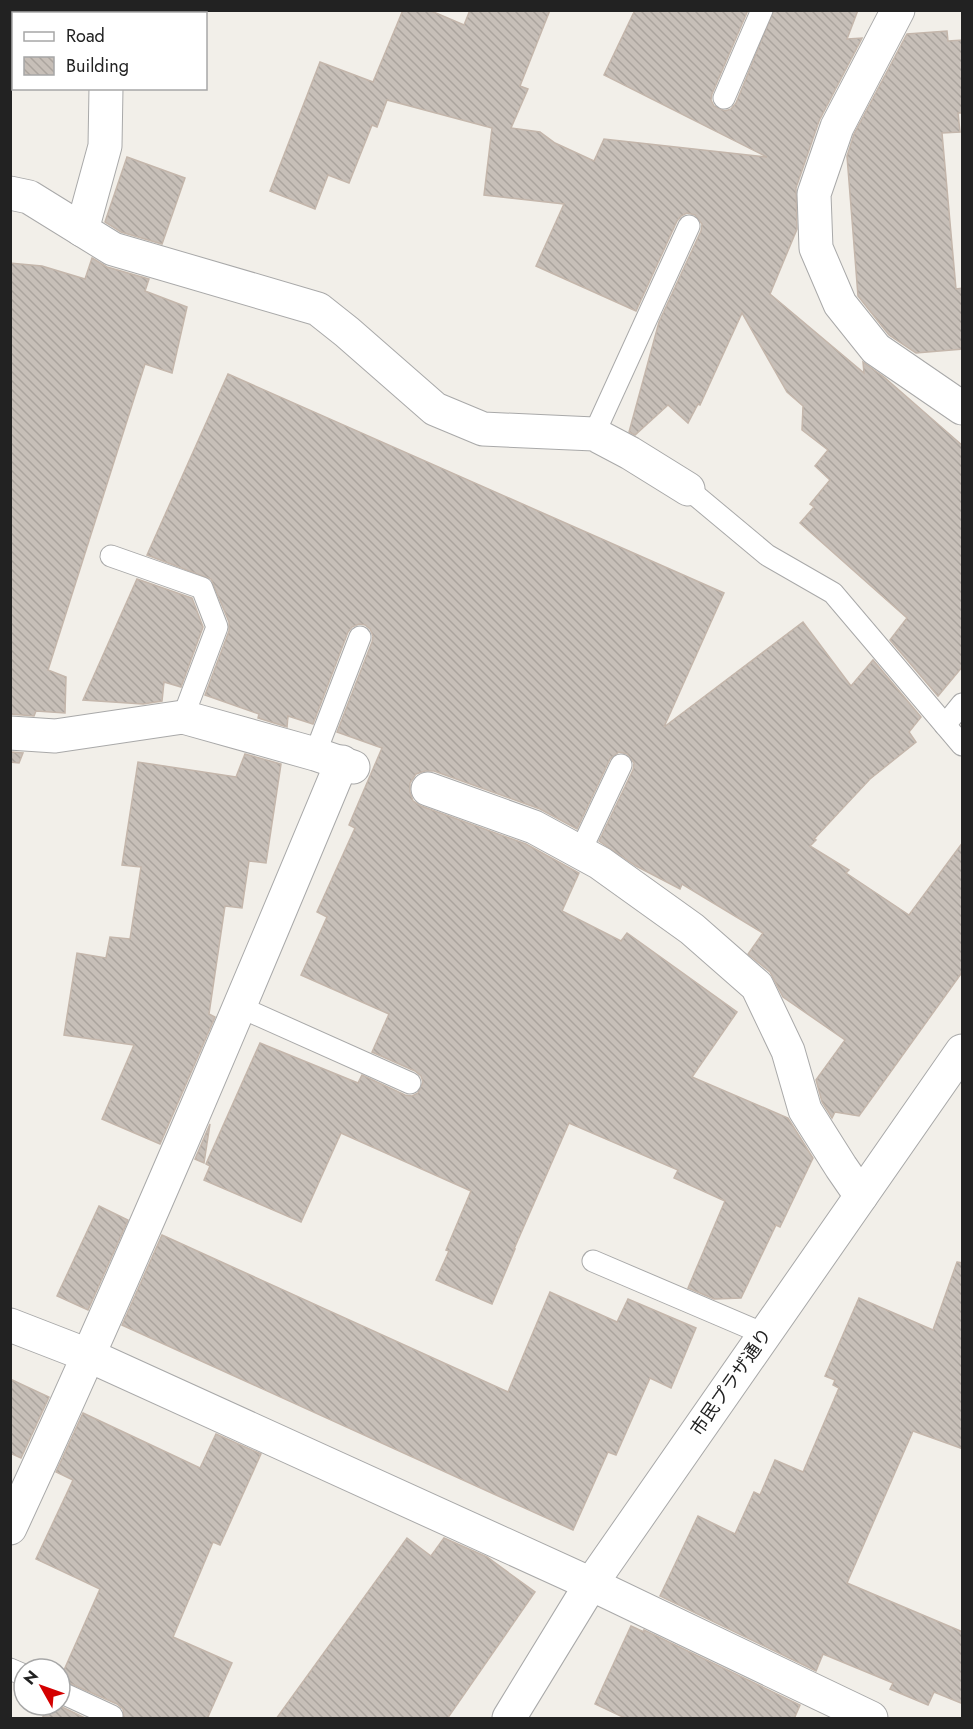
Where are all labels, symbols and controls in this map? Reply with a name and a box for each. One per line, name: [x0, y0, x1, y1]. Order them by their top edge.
legend: [12, 12, 207, 90]
text: Road: [66, 23, 105, 49]
text: Building: [66, 53, 129, 79]
street label: 市民プラザ通り: [684, 1323, 778, 1441]
north arrow: [12, 1657, 72, 1717]
text: N: [18, 1665, 44, 1690]

